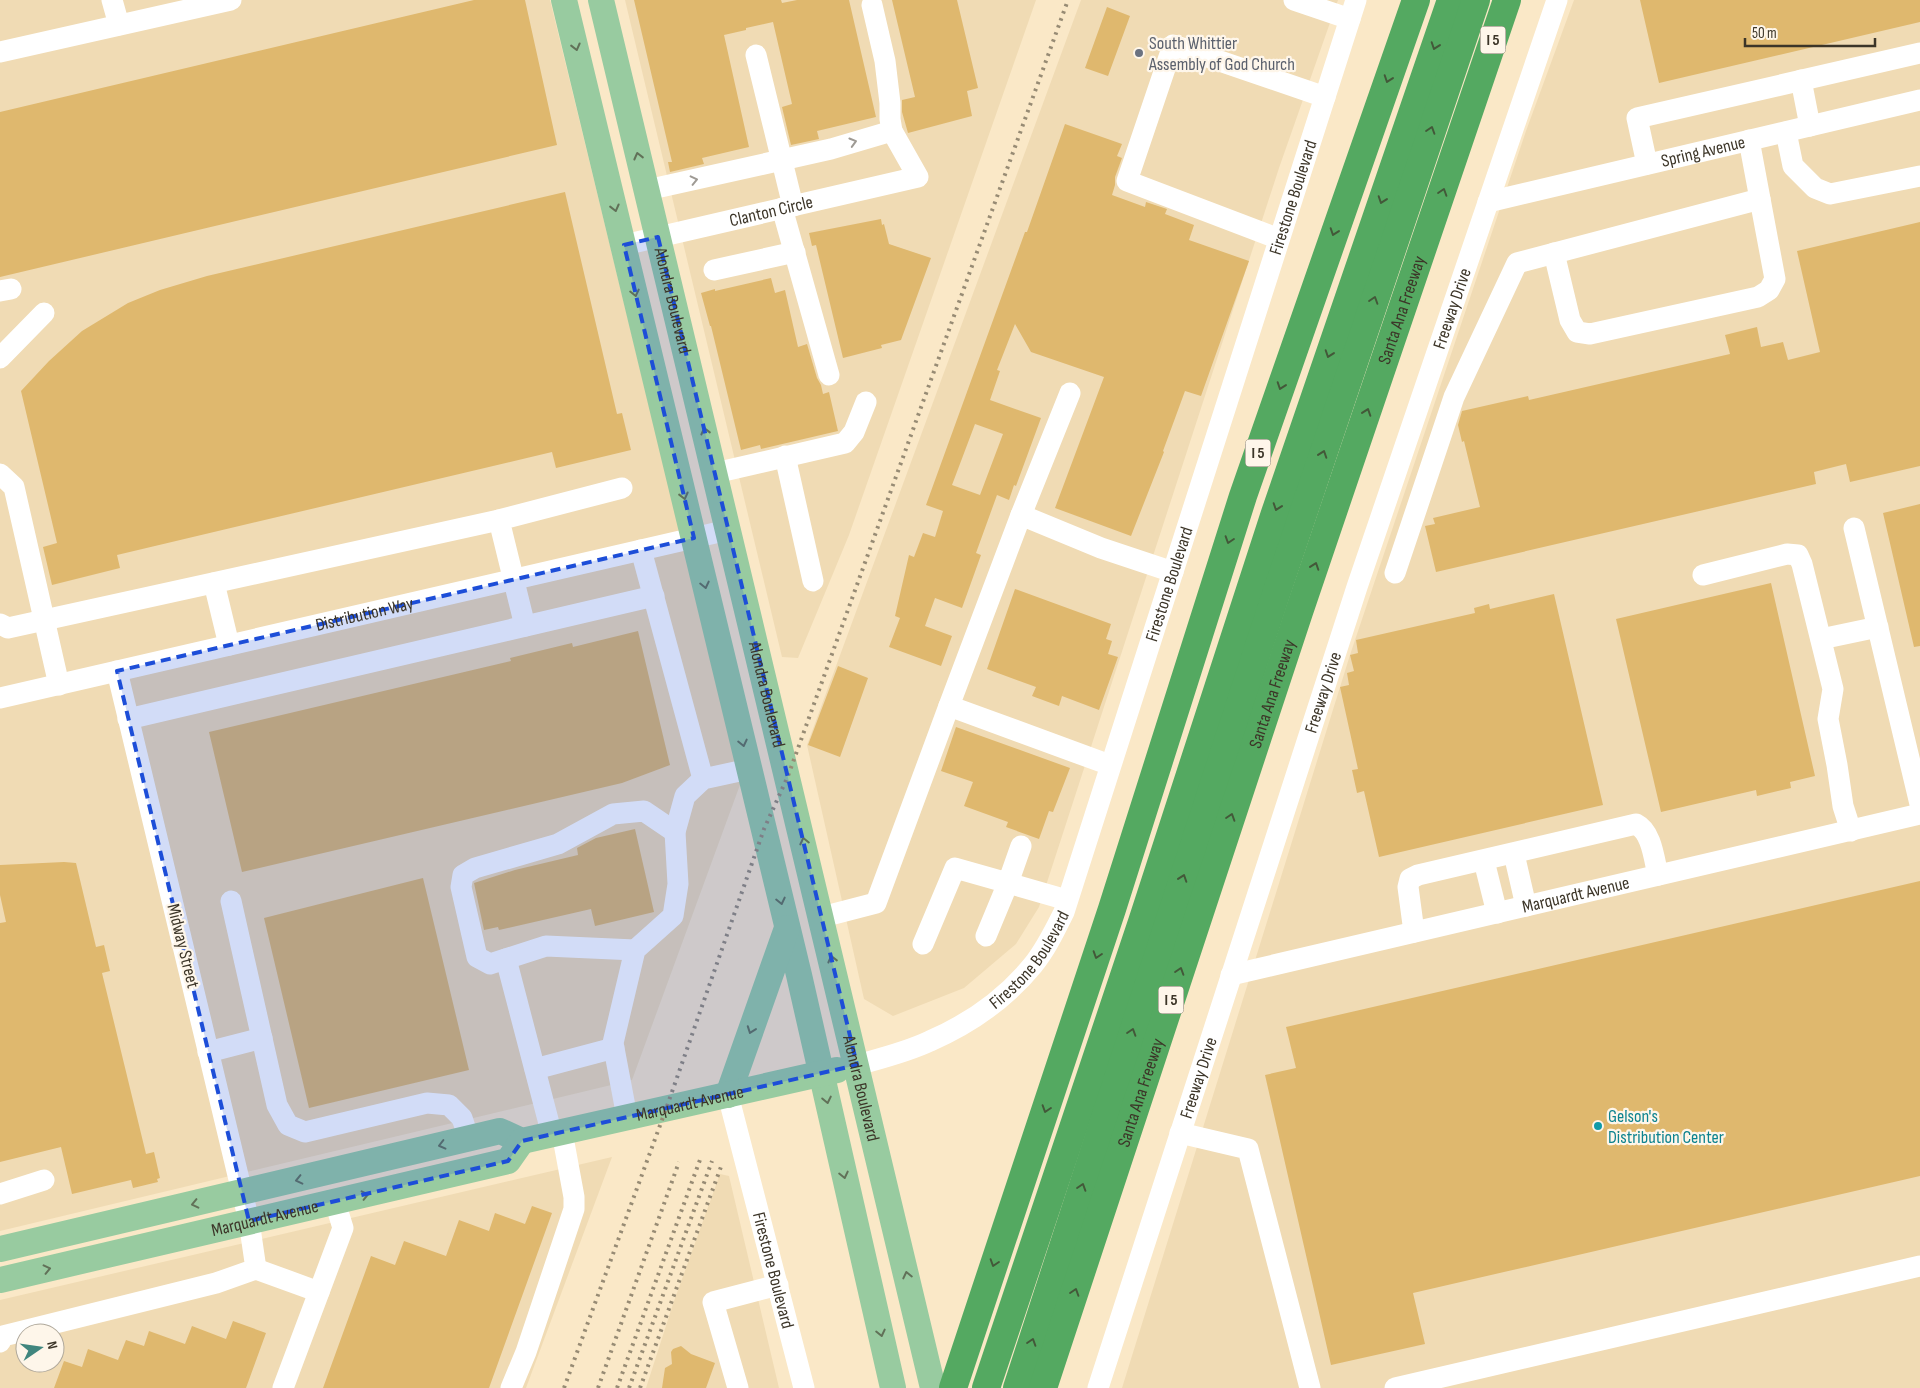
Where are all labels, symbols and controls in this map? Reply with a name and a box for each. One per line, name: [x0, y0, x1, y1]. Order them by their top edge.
scale bar: [1745, 15, 1875, 47]
text: 50 m: [1752, 24, 1777, 43]
road number: I 5: [1480, 26, 1506, 54]
place label: South Whittier Assembly of God Church: [1148, 33, 1295, 75]
one-way arrow: [1431, 41, 1441, 50]
one-way arrow: [570, 43, 581, 52]
marker: South Whittier Assembly of God Church: [1133, 47, 1145, 59]
one-way arrow: [1384, 74, 1394, 83]
one-way arrow: [1426, 126, 1436, 134]
street label: Spring Avenue: [1659, 131, 1747, 171]
street label: Firestone Boulevard: [1265, 137, 1321, 257]
one-way arrow: [848, 138, 856, 148]
one-way arrow: [634, 152, 644, 160]
one-way arrow: [690, 175, 699, 186]
one-way arrow: [1437, 188, 1447, 197]
street label: Clanton Circle: [727, 191, 815, 231]
one-way arrow: [1378, 195, 1388, 204]
one-way arrow: [609, 203, 620, 212]
one-way arrow: [1330, 228, 1340, 236]
street label: Alondra Boulevard: [650, 244, 696, 356]
street label: Santa Ana Freeway: [1373, 253, 1430, 367]
street label: Freeway Drive: [1428, 265, 1475, 352]
one-way arrow: [629, 288, 640, 297]
one-way arrow: [1369, 297, 1379, 305]
one-way arrow: [1325, 349, 1335, 357]
one-way arrow: [1277, 381, 1287, 390]
one-way arrow: [1362, 408, 1372, 417]
one-way arrow: [700, 427, 711, 436]
road number: I 5: [1246, 439, 1270, 466]
one-way arrow: [1317, 451, 1327, 459]
one-way arrow: [678, 492, 689, 501]
one-way arrow: [1272, 502, 1282, 511]
street label: Firestone Boulevard: [1141, 524, 1197, 644]
one-way arrow: [1225, 535, 1235, 544]
one-way arrow: [1309, 562, 1319, 570]
one-way arrow: [699, 581, 710, 590]
street label: Distribution Way: [314, 592, 415, 635]
street label: Santa Ana Freeway: [1244, 637, 1300, 751]
street label: Alondra Boulevard: [744, 638, 790, 750]
street label: Freeway Drive: [1300, 649, 1346, 736]
one-way arrow: [737, 739, 748, 748]
one-way arrow: [1226, 813, 1236, 822]
one-way arrow: [799, 837, 810, 846]
street label: Marquardt Avenue: [1520, 872, 1631, 917]
one-way arrow: [1177, 874, 1187, 883]
one-way arrow: [775, 897, 786, 906]
street label: Midway Street: [162, 902, 204, 991]
street label: Firestone Boulevard: [985, 907, 1073, 1013]
one-way arrow: [1093, 950, 1103, 959]
one-way arrow: [827, 955, 838, 964]
one-way arrow: [1175, 968, 1185, 976]
road number: I 5: [1158, 986, 1184, 1014]
one-way arrow: [747, 1026, 757, 1034]
one-way arrow: [1126, 1029, 1136, 1037]
street label: Alondra Boulevard: [838, 1032, 884, 1143]
street label: Freeway Drive: [1175, 1035, 1221, 1121]
street label: Santa Ana Freeway: [1113, 1036, 1168, 1150]
street label: Marquardt Avenue: [634, 1081, 746, 1125]
one-way arrow: [821, 1096, 832, 1105]
one-way arrow: [1041, 1105, 1051, 1113]
place label: Gelson's Distribution Center: [1608, 1106, 1724, 1148]
marker: Gelson's Distribution Center: [1592, 1120, 1604, 1132]
one-way arrow: [437, 1139, 446, 1150]
one-way arrow: [838, 1170, 849, 1179]
one-way arrow: [295, 1174, 304, 1185]
one-way arrow: [1076, 1183, 1086, 1192]
one-way arrow: [361, 1190, 370, 1201]
street label: Marquardt Avenue: [209, 1195, 320, 1241]
one-way arrow: [190, 1198, 199, 1209]
street label: Firestone Boulevard: [748, 1210, 799, 1331]
one-way arrow: [990, 1259, 1000, 1267]
one-way arrow: [43, 1264, 52, 1275]
one-way arrow: [902, 1271, 913, 1280]
one-way arrow: [1069, 1288, 1079, 1297]
north arrow: [15, 1323, 65, 1373]
one-way arrow: [875, 1329, 886, 1338]
one-way arrow: [1027, 1338, 1037, 1346]
text: N: [43, 1340, 61, 1351]

